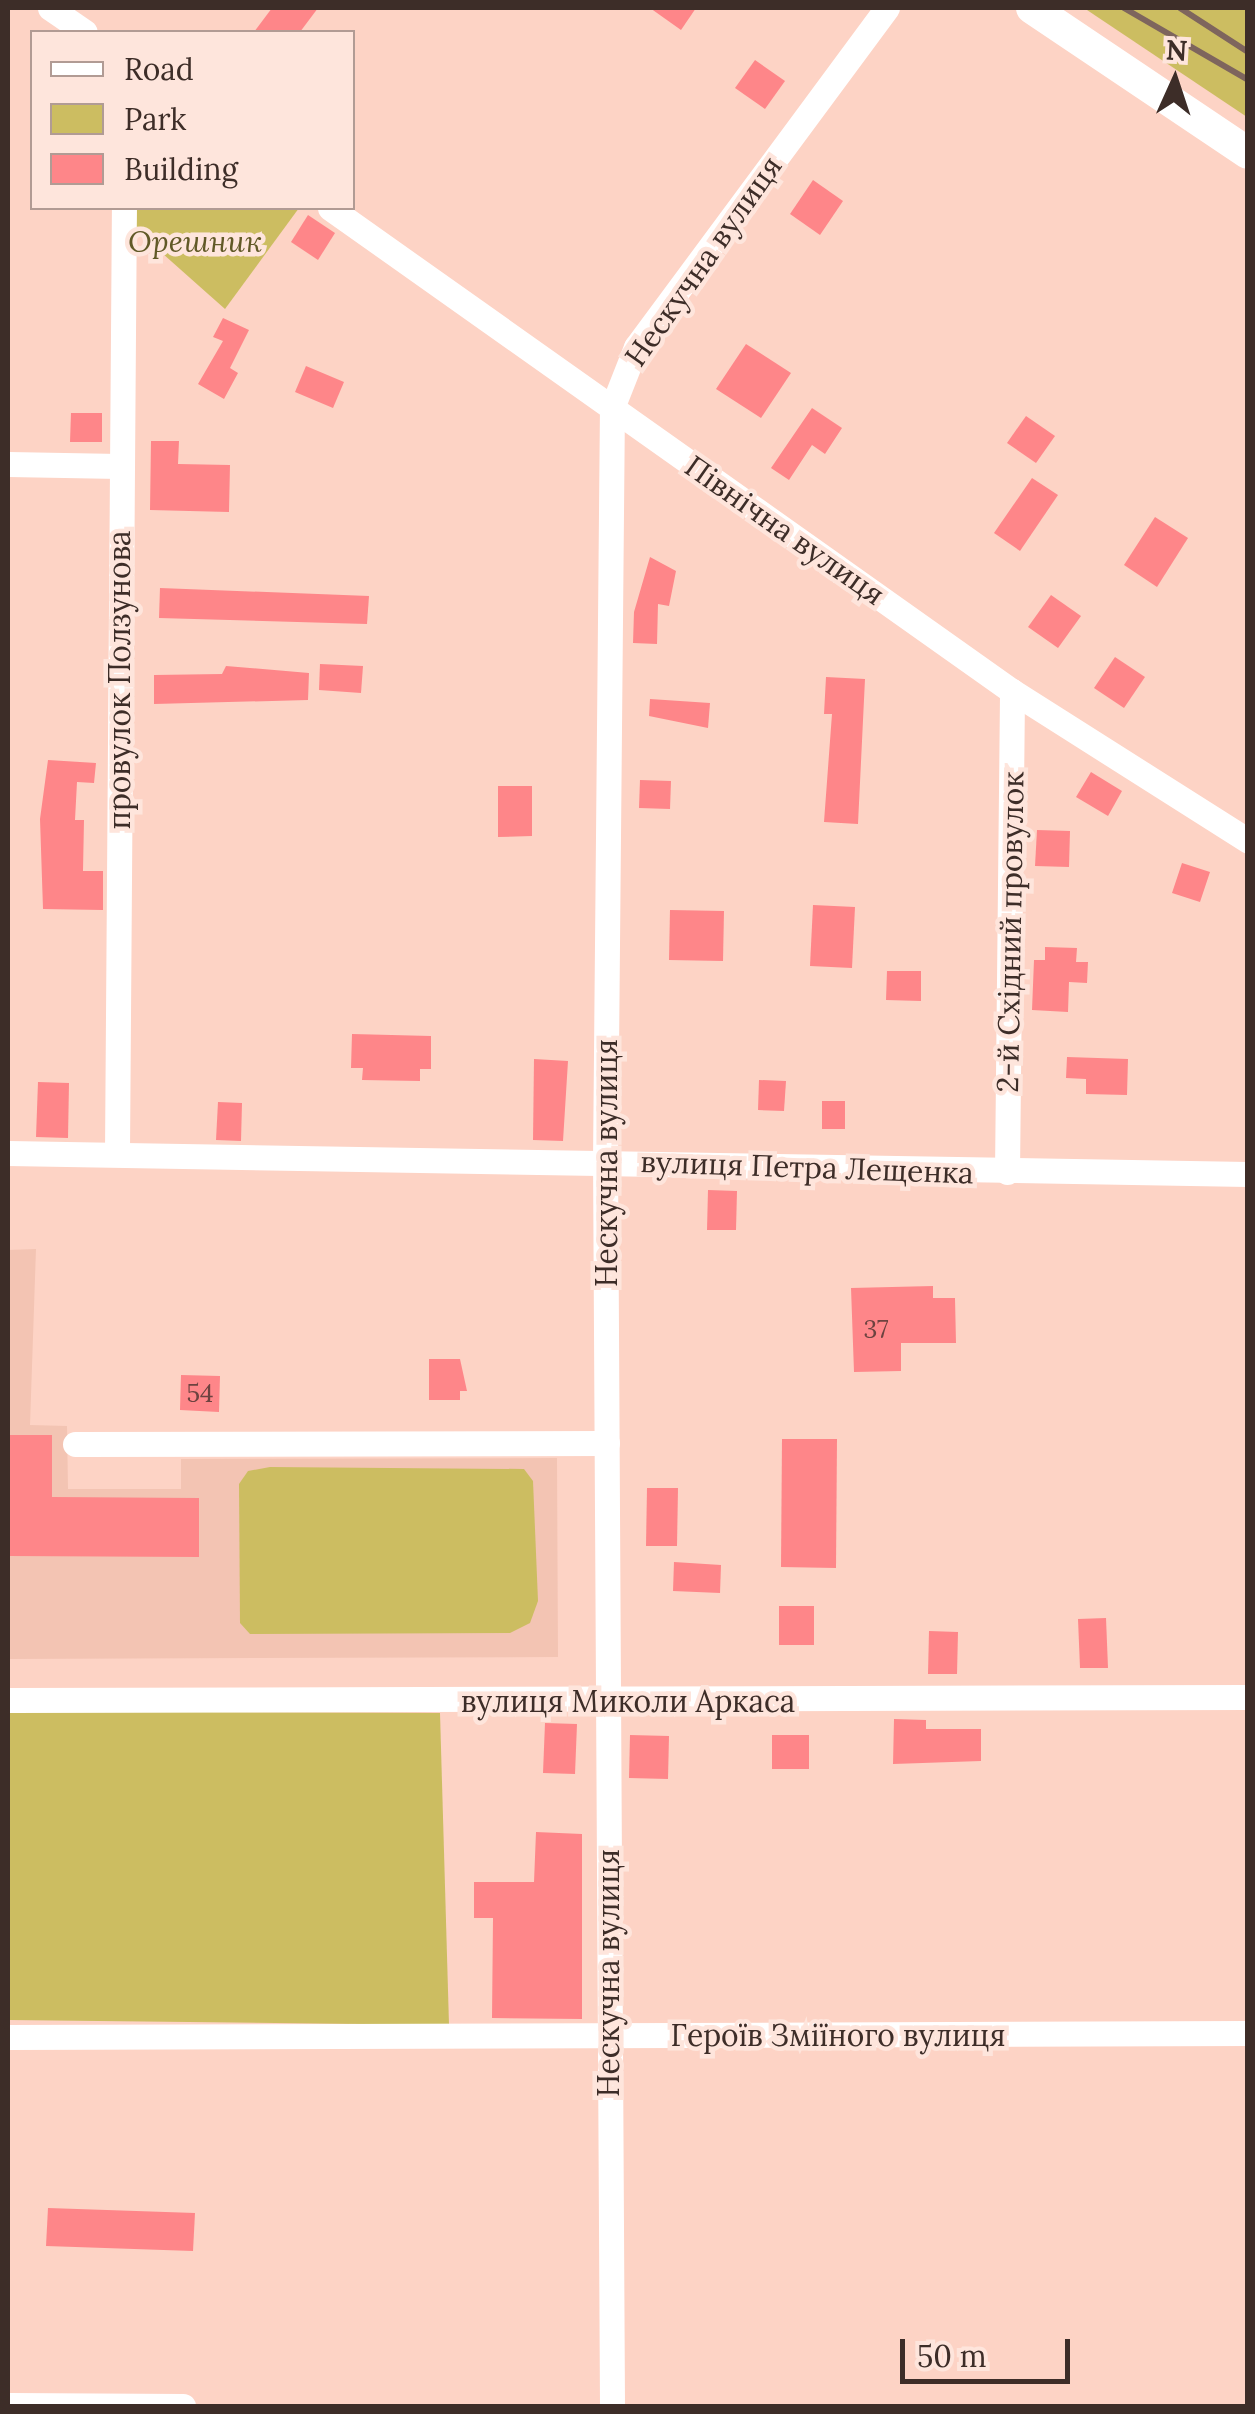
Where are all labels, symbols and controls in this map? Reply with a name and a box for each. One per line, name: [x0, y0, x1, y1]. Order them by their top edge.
legend: [30, 30, 355, 210]
north arrow: [1125, 30, 1225, 130]
text: N: [1165, 31, 1188, 69]
text: Road: [124, 50, 194, 88]
text: Park: [124, 100, 186, 138]
street label: Нескучна вулиця: [617, 149, 789, 373]
text: Building: [124, 150, 238, 188]
park label: Орешник: [128, 223, 262, 259]
street label: Північна вулиця: [678, 448, 892, 612]
street label: провулок Ползунова: [101, 530, 137, 830]
street label: 2-й Східний провулок: [989, 771, 1031, 1093]
street label: Нескучна вулиця: [588, 1039, 624, 1287]
street label: вулиця Петра Лещенка: [640, 1143, 974, 1191]
house number: 37: [864, 1314, 888, 1344]
house number: 54: [186, 1378, 214, 1408]
street label: вулиця Миколи Аркаса: [461, 1683, 795, 1719]
street label: Нескучна вулиця: [590, 1849, 626, 2097]
street label: Героїв Зміїного вулиця: [670, 2017, 1006, 2053]
scale bar: [905, 2319, 1075, 2381]
text: 50 m: [917, 2337, 987, 2375]

